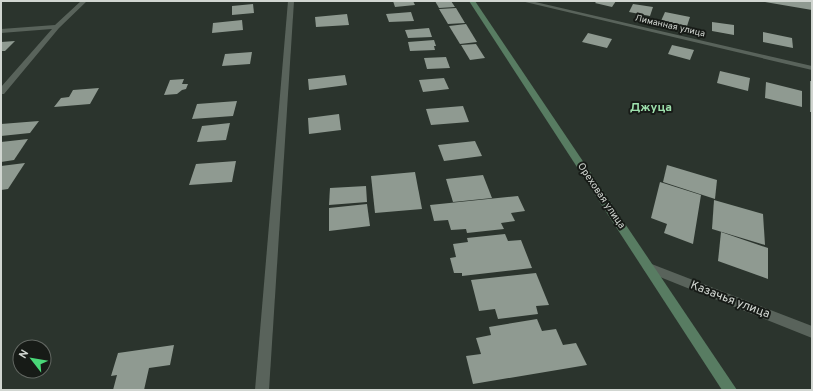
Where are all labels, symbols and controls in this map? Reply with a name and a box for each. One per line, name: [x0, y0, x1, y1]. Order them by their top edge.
street label: Лиманная улица: [634, 13, 706, 39]
district label: Джуца: [630, 100, 672, 116]
street label: Ореховая улица: [574, 161, 628, 231]
street label: Казачья улица: [688, 277, 772, 323]
north arrow: [12, 339, 52, 379]
text: N: [16, 347, 32, 361]

